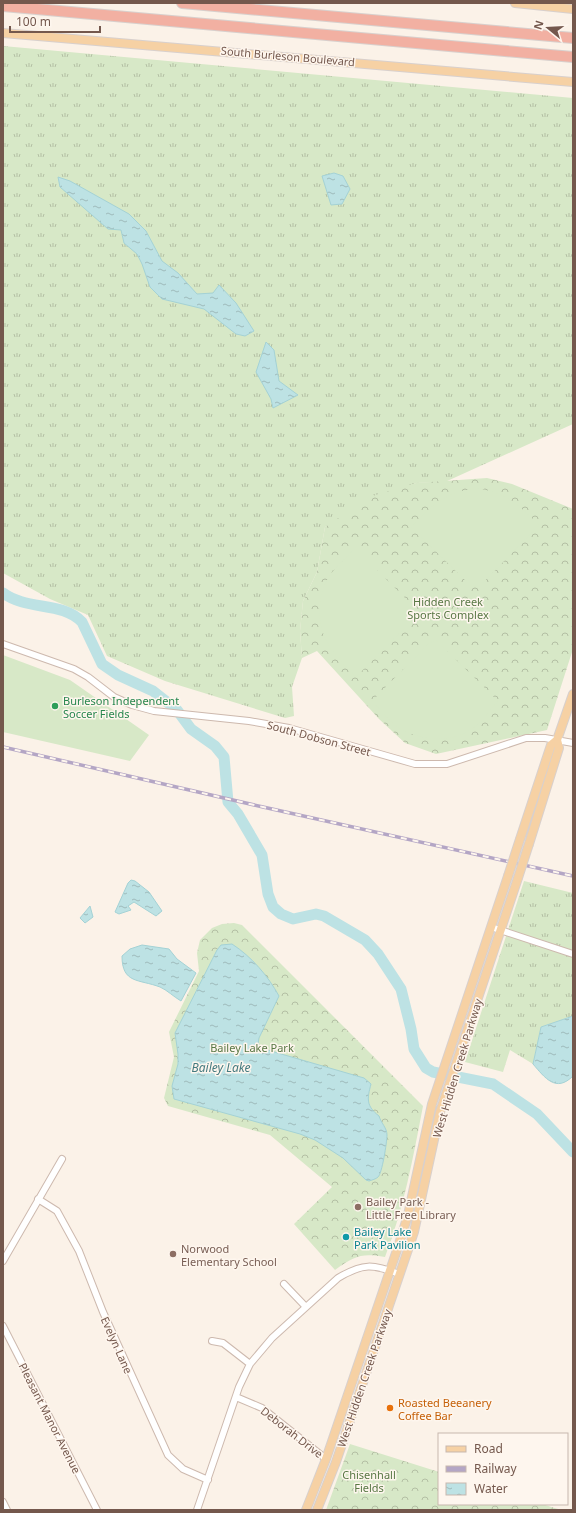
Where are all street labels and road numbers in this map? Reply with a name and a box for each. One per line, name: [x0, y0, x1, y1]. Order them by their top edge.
street label: South Burleson Boulevard: [220, 43, 356, 69]
street label: South Dobson Street: [265, 717, 373, 759]
street label: West Hidden Creek Parkway: [429, 996, 485, 1139]
street label: West Hidden Creek Parkway: [333, 1307, 395, 1449]
street label: Evelyn Lane: [98, 1314, 136, 1376]
street label: Pleasant Manor Avenue: [15, 1360, 85, 1476]
street label: Deborah Drive: [258, 1403, 326, 1461]

